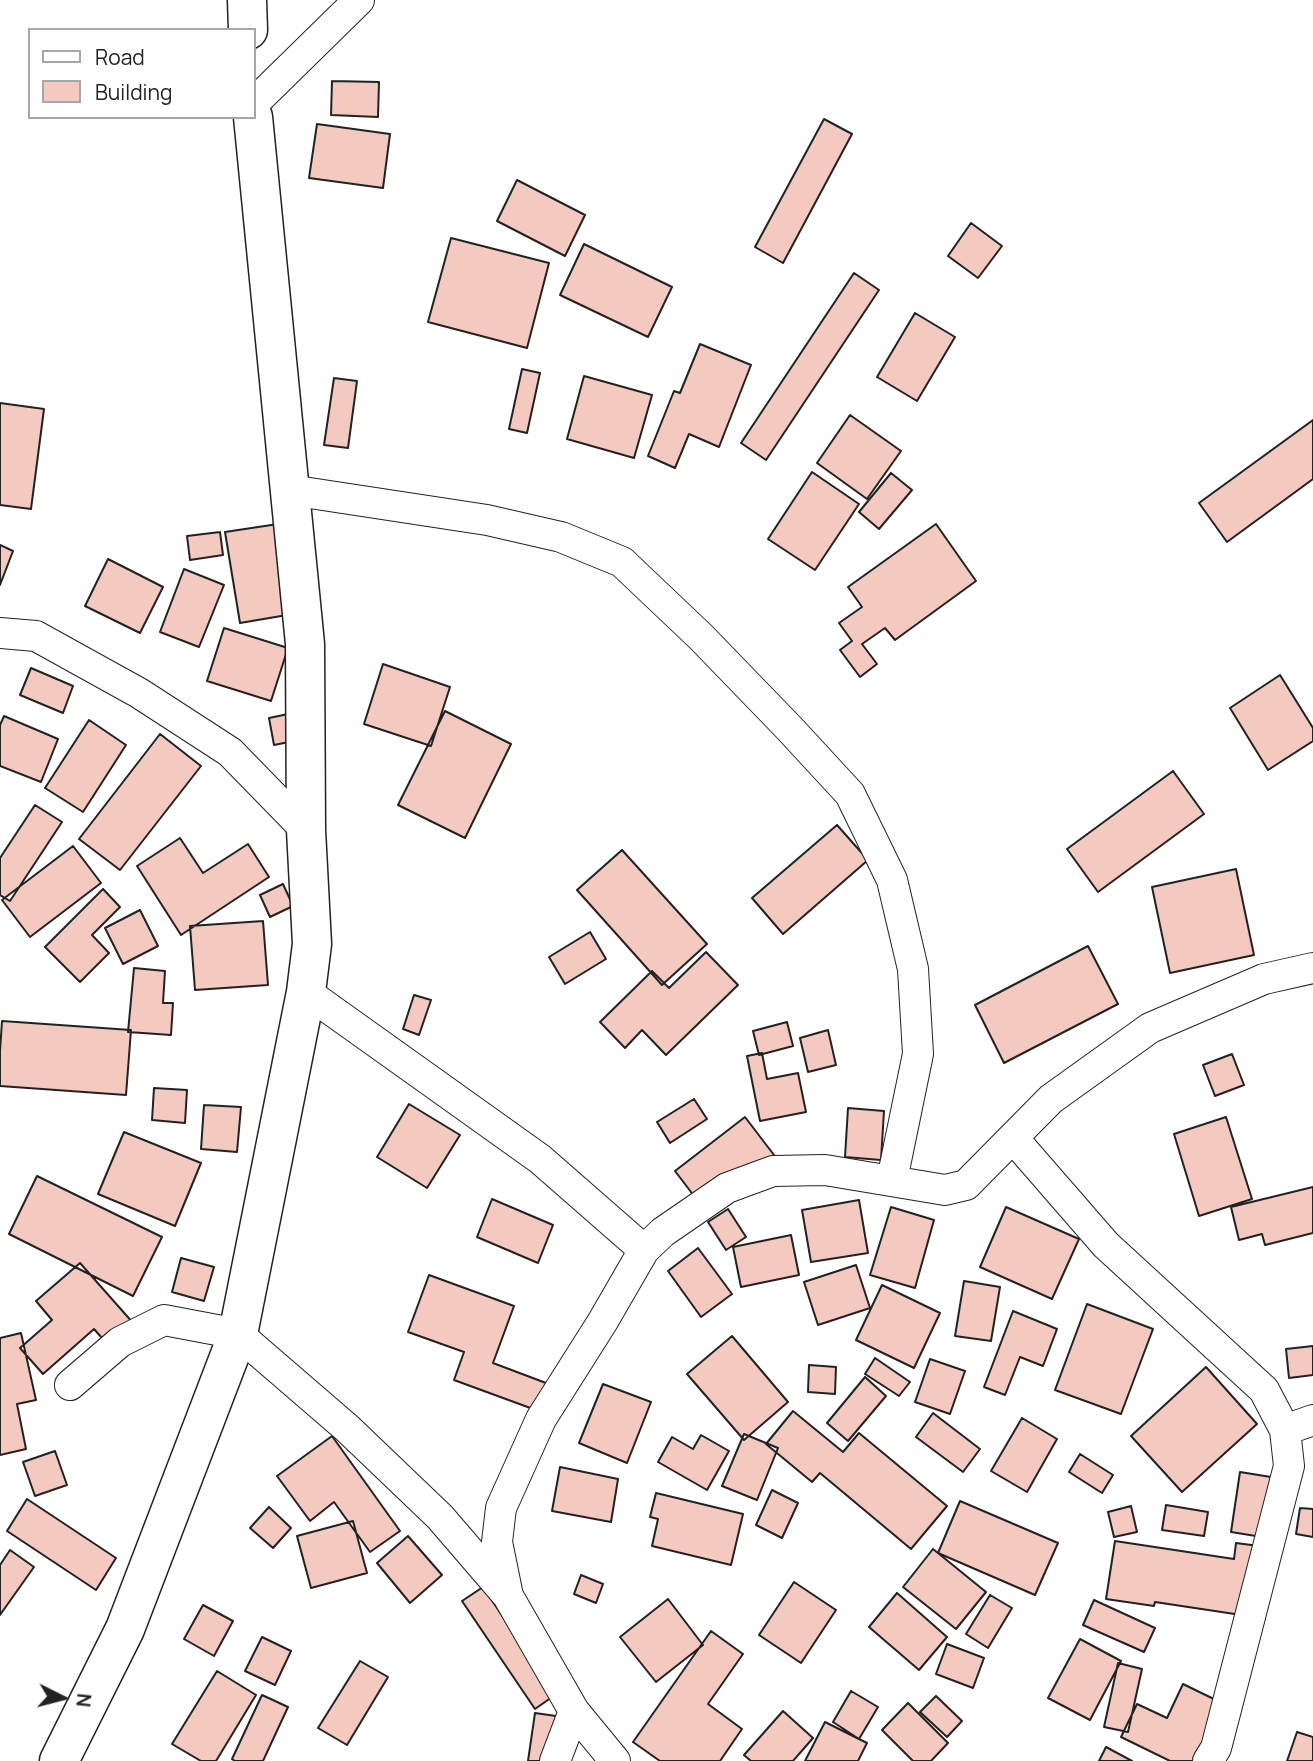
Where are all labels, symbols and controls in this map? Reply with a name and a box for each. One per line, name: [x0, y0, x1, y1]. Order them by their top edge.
legend: [28, 28, 256, 119]
text: Road: [95, 43, 145, 71]
text: Building: [95, 78, 172, 106]
north arrow: [28, 1663, 98, 1733]
text: N: [70, 1692, 98, 1708]

